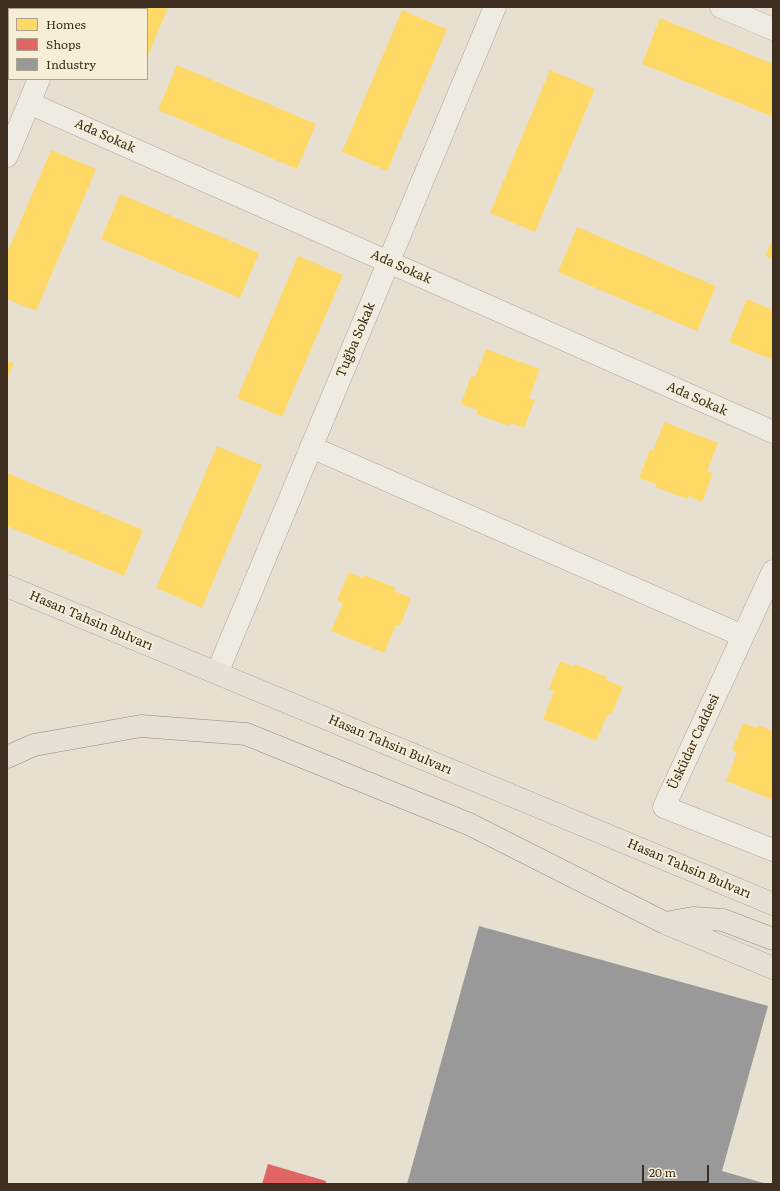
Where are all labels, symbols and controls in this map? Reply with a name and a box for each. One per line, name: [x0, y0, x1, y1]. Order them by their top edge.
legend: [8, 8, 148, 80]
text: Homes: [46, 15, 86, 33]
text: Shops: [46, 35, 81, 53]
text: Industry: [46, 55, 96, 73]
street label: Ada Sokak: [72, 116, 138, 156]
street label: Ada Sokak: [368, 247, 434, 287]
street label: Tuğba Sokak: [333, 300, 379, 380]
street label: Ada Sokak: [664, 379, 730, 419]
street label: Hasan Tahsin Bulvarı: [27, 588, 155, 654]
street label: Üsküdar Caddesi: [665, 692, 723, 792]
street label: Hasan Tahsin Bulvarı: [326, 712, 454, 778]
street label: Hasan Tahsin Bulvarı: [625, 836, 753, 902]
scale bar: [644, 1157, 711, 1183]
text: 20 m: [649, 1163, 676, 1181]

